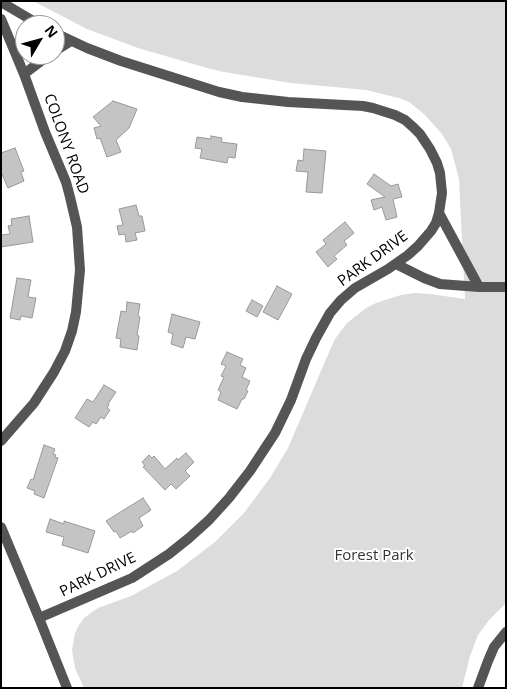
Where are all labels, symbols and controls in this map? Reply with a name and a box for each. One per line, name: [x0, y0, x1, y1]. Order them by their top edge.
north arrow: [15, 15, 65, 65]
text: N: [41, 21, 63, 42]
street label: COLONY ROAD: [40, 91, 92, 197]
street label: PARK DRIVE: [334, 227, 412, 291]
park label: Forest Park: [334, 547, 414, 565]
street label: PARK DRIVE: [57, 549, 139, 601]

